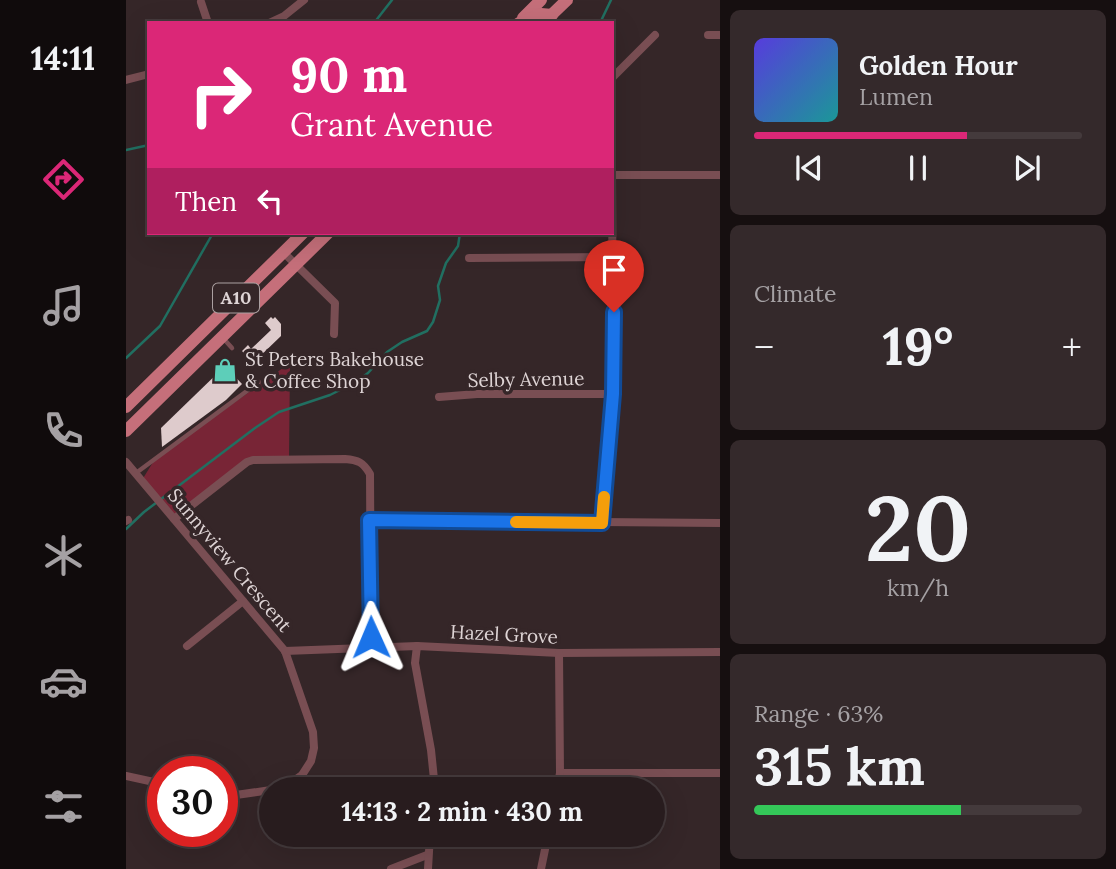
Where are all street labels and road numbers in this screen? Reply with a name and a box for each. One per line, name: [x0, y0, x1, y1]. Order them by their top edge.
road number: A10: [213, 284, 259, 312]
street label: Selby Avenue: [467, 366, 585, 392]
street label: Sunnyview Crescent: [163, 483, 297, 637]
street label: Hazel Grove: [450, 619, 558, 649]

